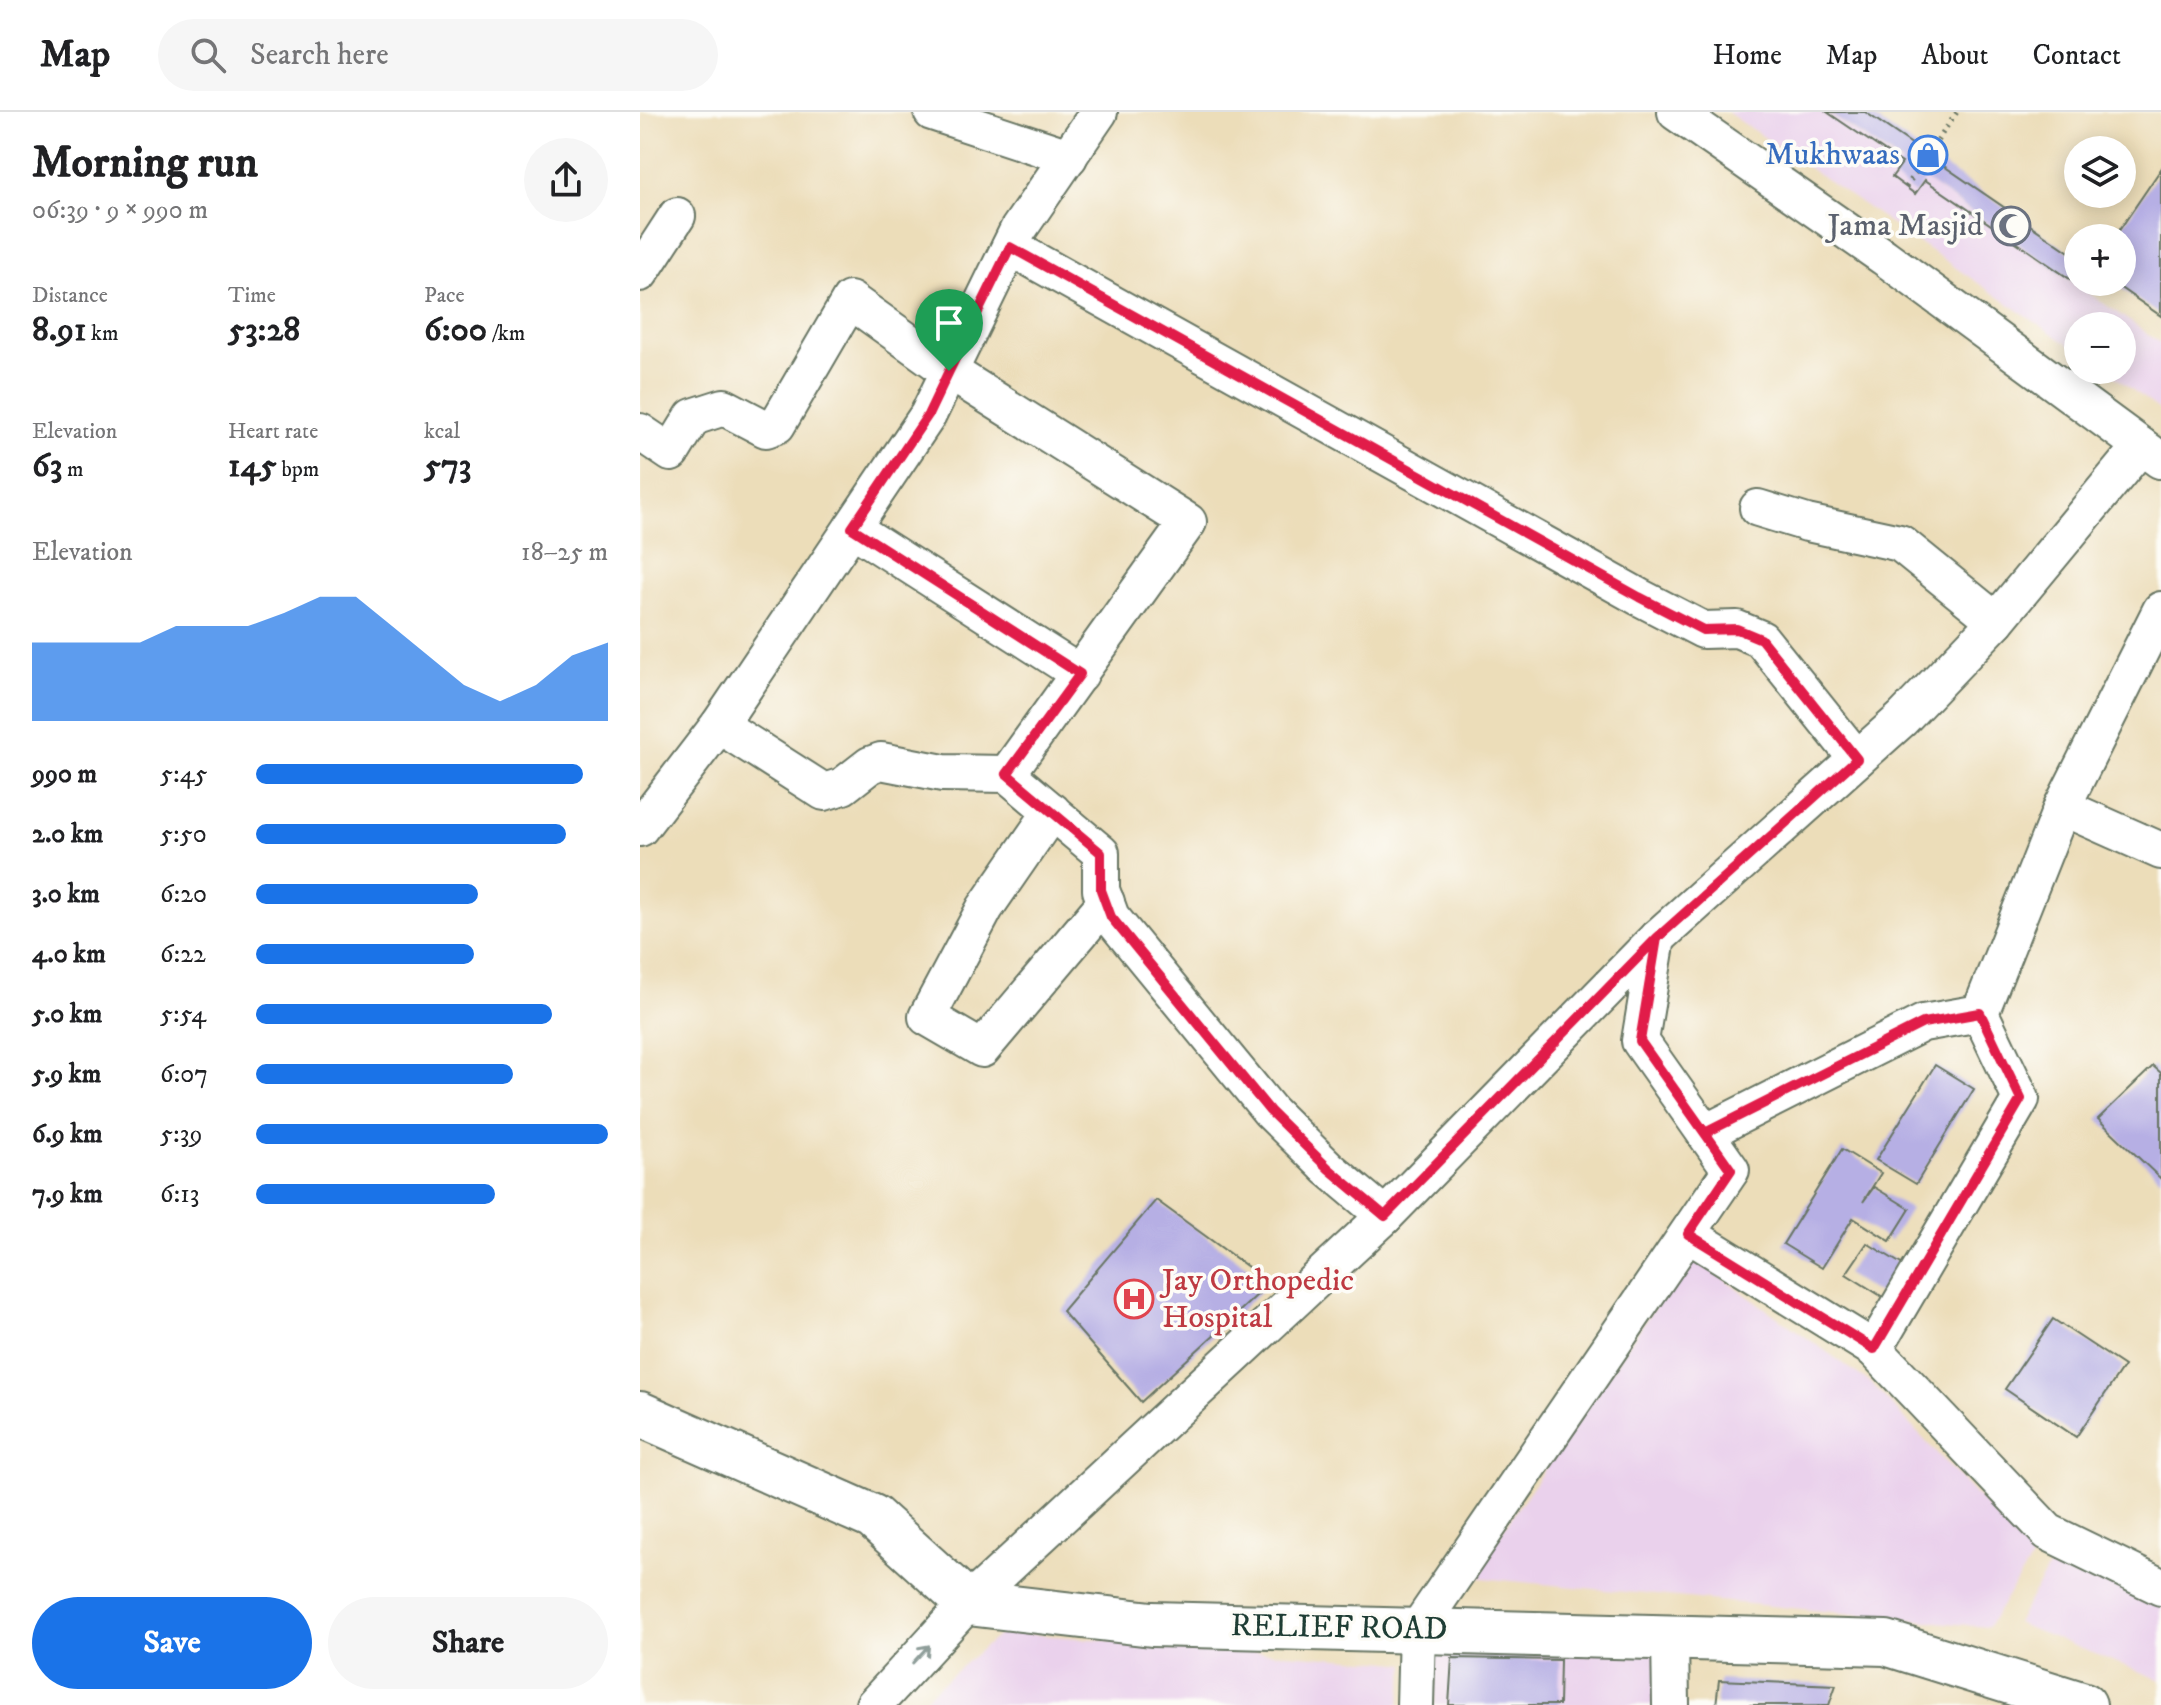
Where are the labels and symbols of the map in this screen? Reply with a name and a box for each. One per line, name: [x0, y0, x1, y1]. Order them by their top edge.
shop icon: Mukhwaas: [1907, 134, 1949, 176]
place label: Mukhwaas: [1765, 135, 1900, 175]
mosque icon: Jama Masjid: [1990, 205, 2032, 247]
place label: Jama Masjid: [1824, 206, 1983, 246]
pin: [915, 289, 983, 371]
place label: Jay Orthopedic Hospital: [1159, 1261, 1354, 1338]
hospital icon: Jay Orthopedic Hospital: [1113, 1278, 1155, 1320]
street label: RELIEF ROAD: [1230, 1606, 1448, 1650]
one-way arrow: [911, 1644, 930, 1664]

